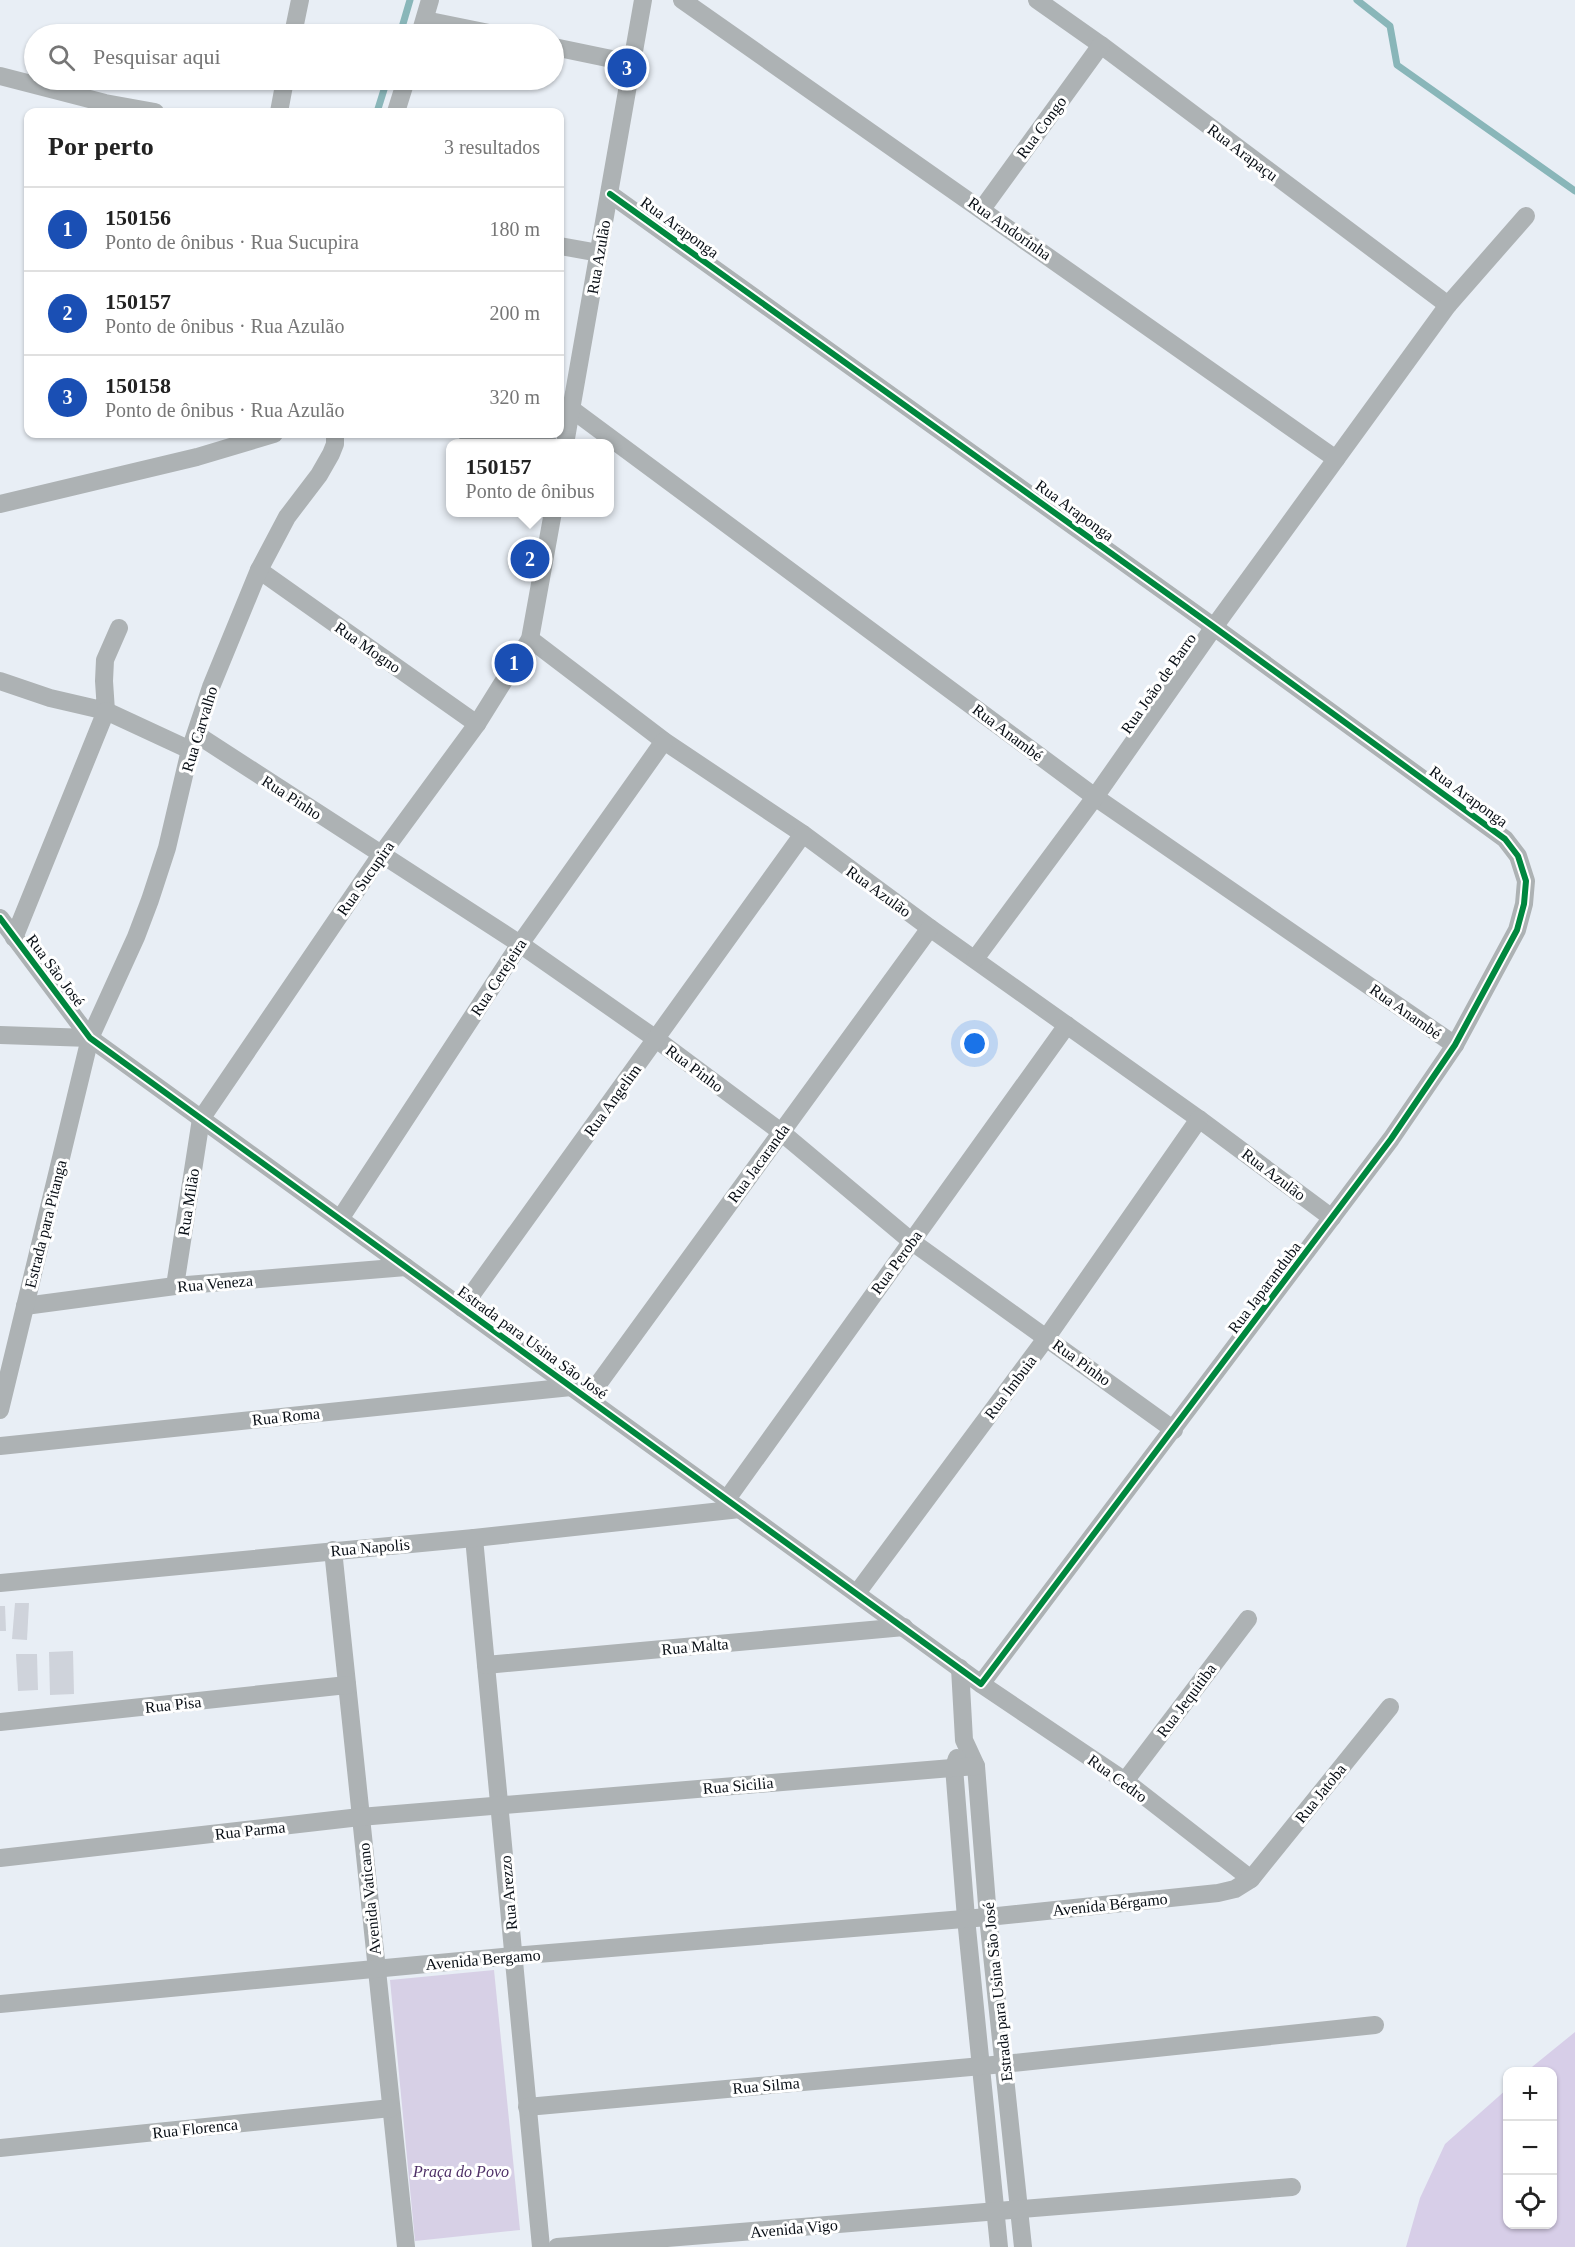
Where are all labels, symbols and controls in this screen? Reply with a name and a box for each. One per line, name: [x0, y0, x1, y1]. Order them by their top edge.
search box: [24, 24, 564, 90]
icon: search: [45, 41, 78, 74]
text: Pesquisar aqui: [93, 44, 221, 69]
pin: 3: [608, 46, 646, 90]
street label: Rua Congo: [1013, 93, 1070, 162]
street label: Rua Arapaçu: [1204, 121, 1281, 185]
text: Por perto: [48, 132, 154, 161]
text: 3 resultados: [444, 136, 540, 158]
street label: Rua Araponga: [637, 193, 722, 262]
street label: Rua Andorinha: [965, 194, 1054, 263]
text: 150156: [105, 205, 171, 230]
text: 1: [63, 218, 73, 240]
text: 180 m: [489, 218, 540, 240]
street label: Rua Azulão: [584, 219, 613, 296]
text: Ponto de ônibus · Rua Sucupira: [105, 231, 359, 253]
text: 150157: [105, 289, 171, 314]
text: 2: [63, 302, 73, 324]
text: 200 m: [489, 302, 540, 324]
text: Ponto de ônibus · Rua Azulão: [105, 315, 344, 337]
text: 150158: [105, 373, 171, 398]
text: 3: [63, 386, 73, 408]
text: 320 m: [489, 386, 540, 408]
text: Ponto de ônibus · Rua Azulão: [105, 399, 344, 421]
popup: [446, 439, 614, 517]
text: 150157: [466, 454, 532, 479]
street label: Rua Araponga: [1032, 476, 1117, 545]
text: Ponto de ônibus: [466, 480, 594, 502]
pin: 2: [510, 536, 550, 582]
street label: Rua Mogno: [331, 619, 404, 677]
street label: Rua João de Barro: [1117, 630, 1199, 737]
pin: 1: [494, 640, 534, 686]
street label: Rua Carvalho: [178, 684, 221, 774]
street label: Rua Anambé: [969, 701, 1046, 764]
street label: Rua Araponga: [1426, 762, 1511, 831]
street label: Rua Pinho: [259, 772, 325, 823]
street label: Rua Sucupira: [334, 838, 398, 919]
street label: Rua Azulão: [843, 862, 914, 920]
street label: Rua São José: [23, 931, 88, 1009]
street label: Rua Cerejeira: [467, 936, 530, 1020]
street label: Rua Anambé: [1367, 981, 1445, 1042]
your location: [960, 1029, 989, 1058]
street label: Rua Pinho: [663, 1041, 727, 1095]
street label: Rua Angelim: [581, 1061, 645, 1140]
street label: Rua Jacaranda: [724, 1121, 793, 1206]
street label: Rua Azulão: [1239, 1145, 1309, 1204]
street label: Estrada para Pitanga: [21, 1158, 71, 1290]
street label: Rua Milão: [175, 1167, 202, 1237]
street label: Rua Peroba: [868, 1227, 925, 1297]
street label: Rua Japaranduba: [1225, 1238, 1305, 1337]
street label: Rua Veneza: [177, 1272, 253, 1295]
street label: Estrada para Usina São José: [454, 1283, 611, 1403]
street label: Rua Pinho: [1050, 1336, 1114, 1389]
street label: Rua Imbuia: [981, 1352, 1040, 1422]
street label: Rua Roma: [251, 1404, 321, 1429]
street label: Rua Napolis: [330, 1536, 410, 1560]
street label: Rua Malta: [661, 1635, 729, 1658]
street label: Rua Jequitiba: [1153, 1660, 1220, 1741]
street label: Rua Pisa: [144, 1693, 202, 1716]
street label: Rua Cedro: [1085, 1751, 1151, 1806]
street label: Rua Jatoba: [1292, 1761, 1349, 1826]
street label: Rua Sicilia: [702, 1774, 774, 1797]
street label: Rua Parma: [214, 1818, 286, 1843]
street label: Avenida Vaticano: [355, 1842, 384, 1956]
street label: Rua Arezzo: [497, 1855, 520, 1931]
street label: Avenida Bérgamo: [1052, 1890, 1168, 1920]
street label: Estrada para Usina São José: [980, 1901, 1016, 2083]
street label: Avenida Bergamo: [425, 1946, 541, 1974]
map controls: [1503, 2067, 1557, 2229]
button: +: [1503, 2067, 1557, 2121]
street label: Rua Silma: [732, 2074, 800, 2097]
street label: Rua Florenca: [152, 2116, 239, 2141]
button: −: [1503, 2121, 1557, 2175]
park label: Praça do Povo: [412, 2163, 509, 2181]
button: locate: [1503, 2175, 1557, 2229]
street label: Avenida Vigo: [750, 2216, 839, 2242]

